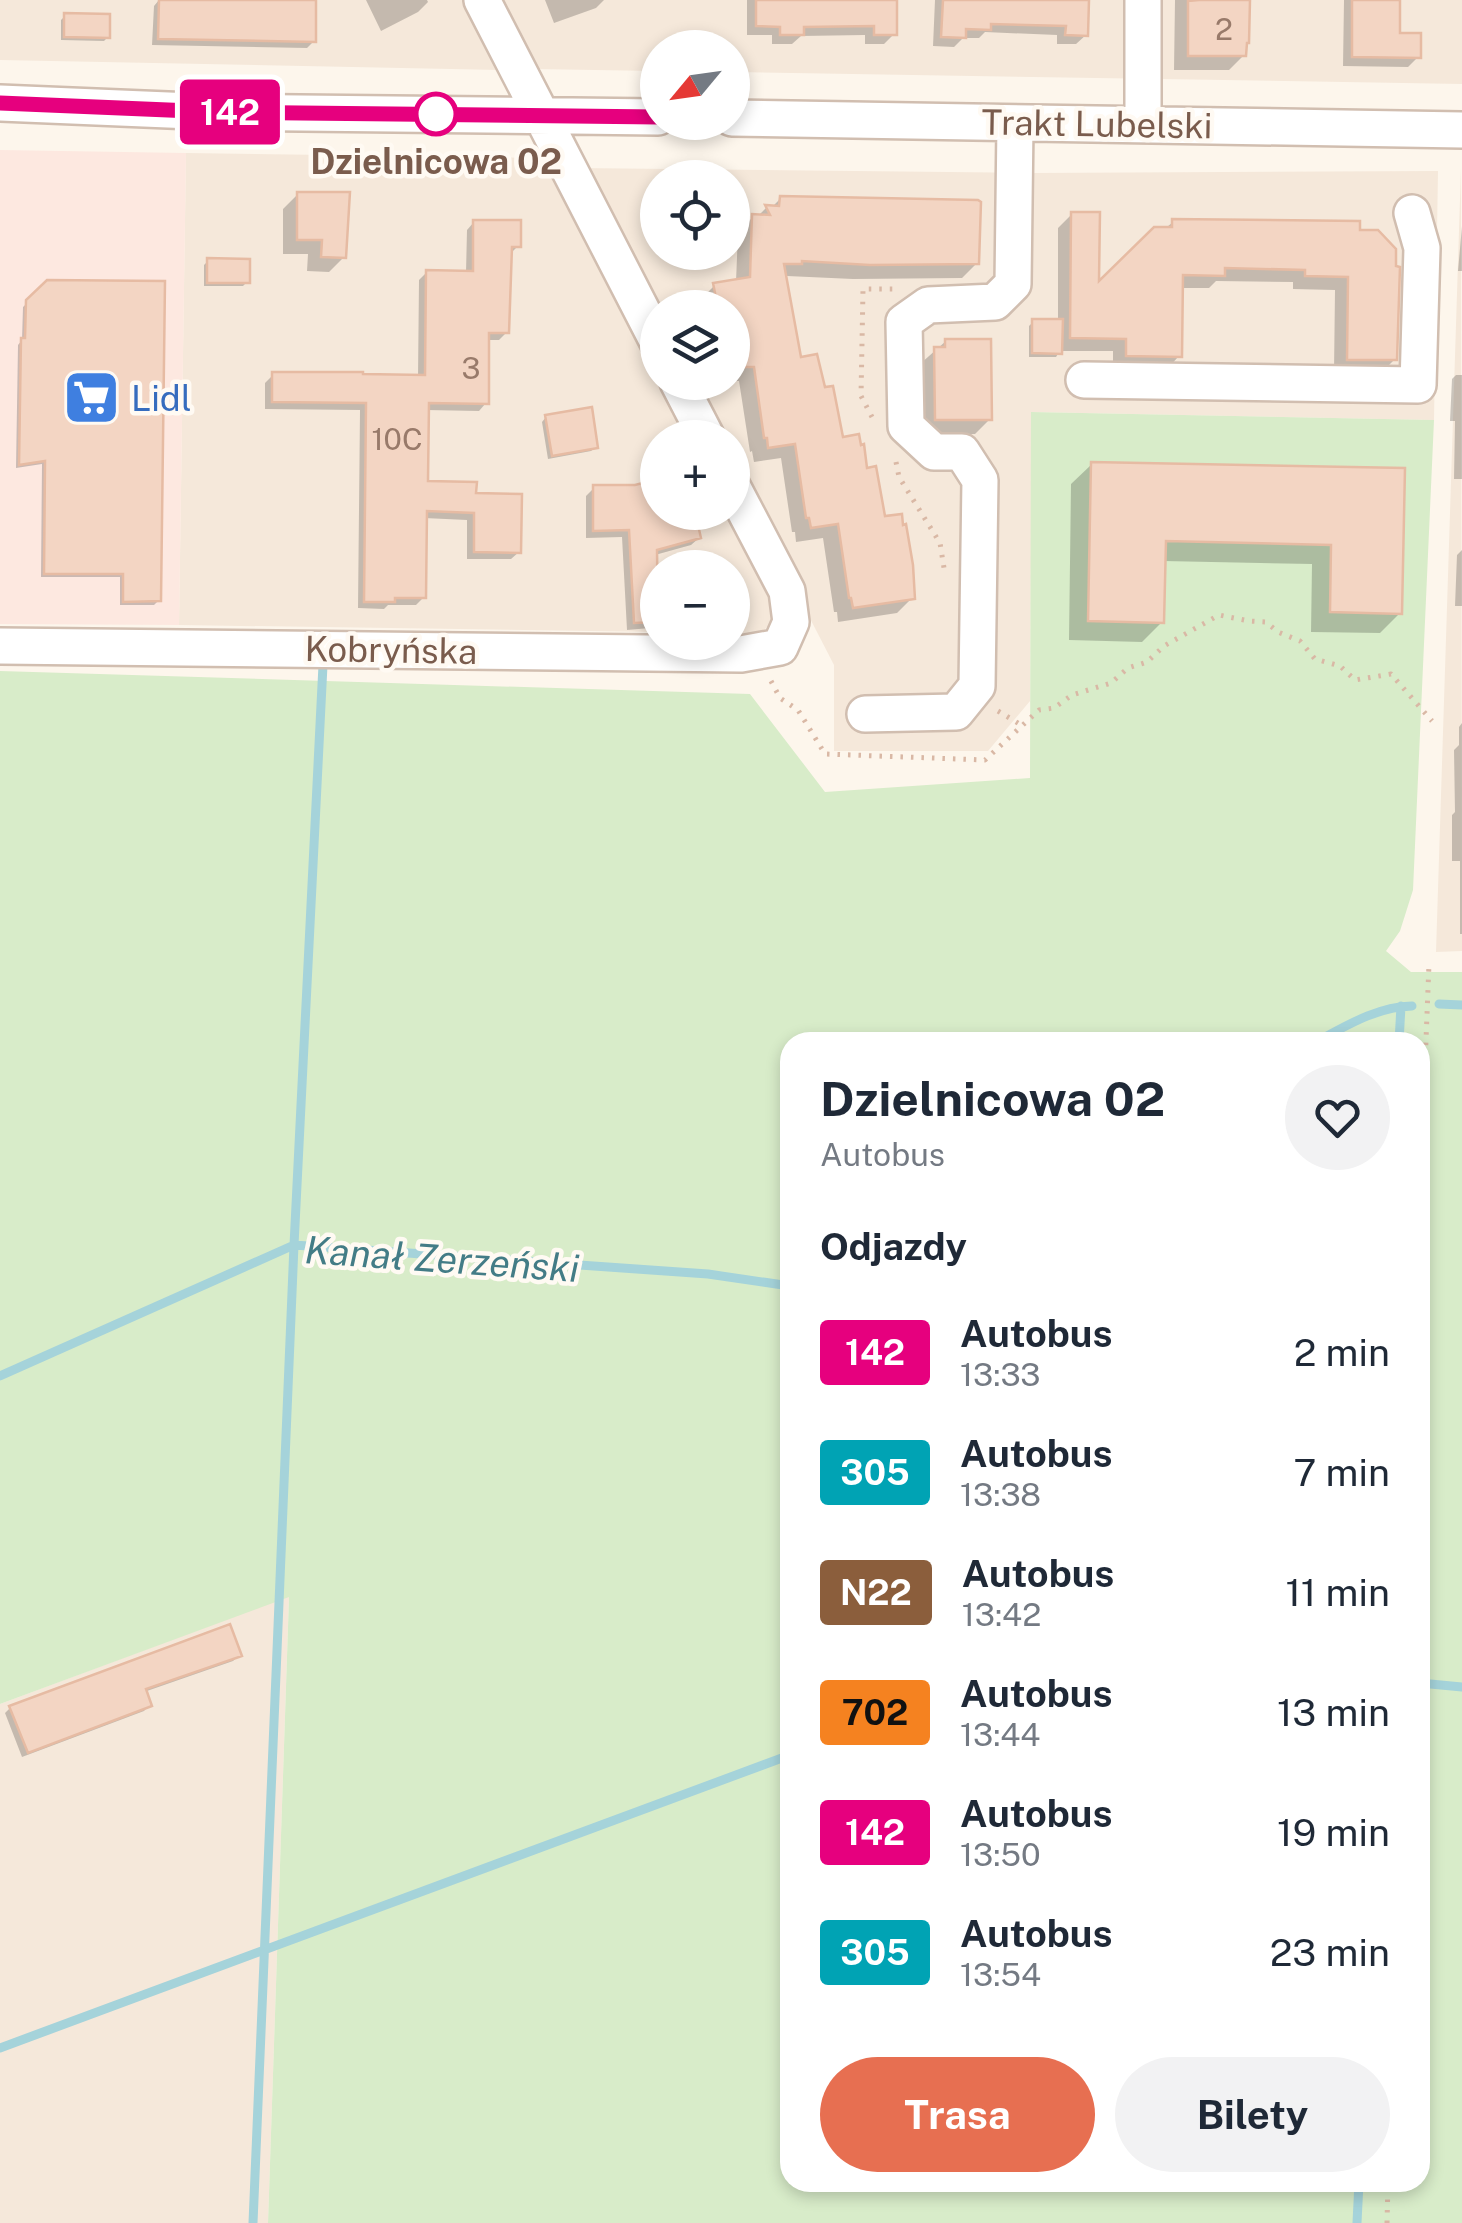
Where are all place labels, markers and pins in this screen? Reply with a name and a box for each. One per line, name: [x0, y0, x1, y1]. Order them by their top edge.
marker: Dzielnicowa 02: [415, 93, 457, 135]
place label: Dzielnicowa 02: [310, 141, 562, 182]
supermarket icon: Lidl: [62, 368, 122, 428]
place label: Lidl: [131, 378, 192, 419]

